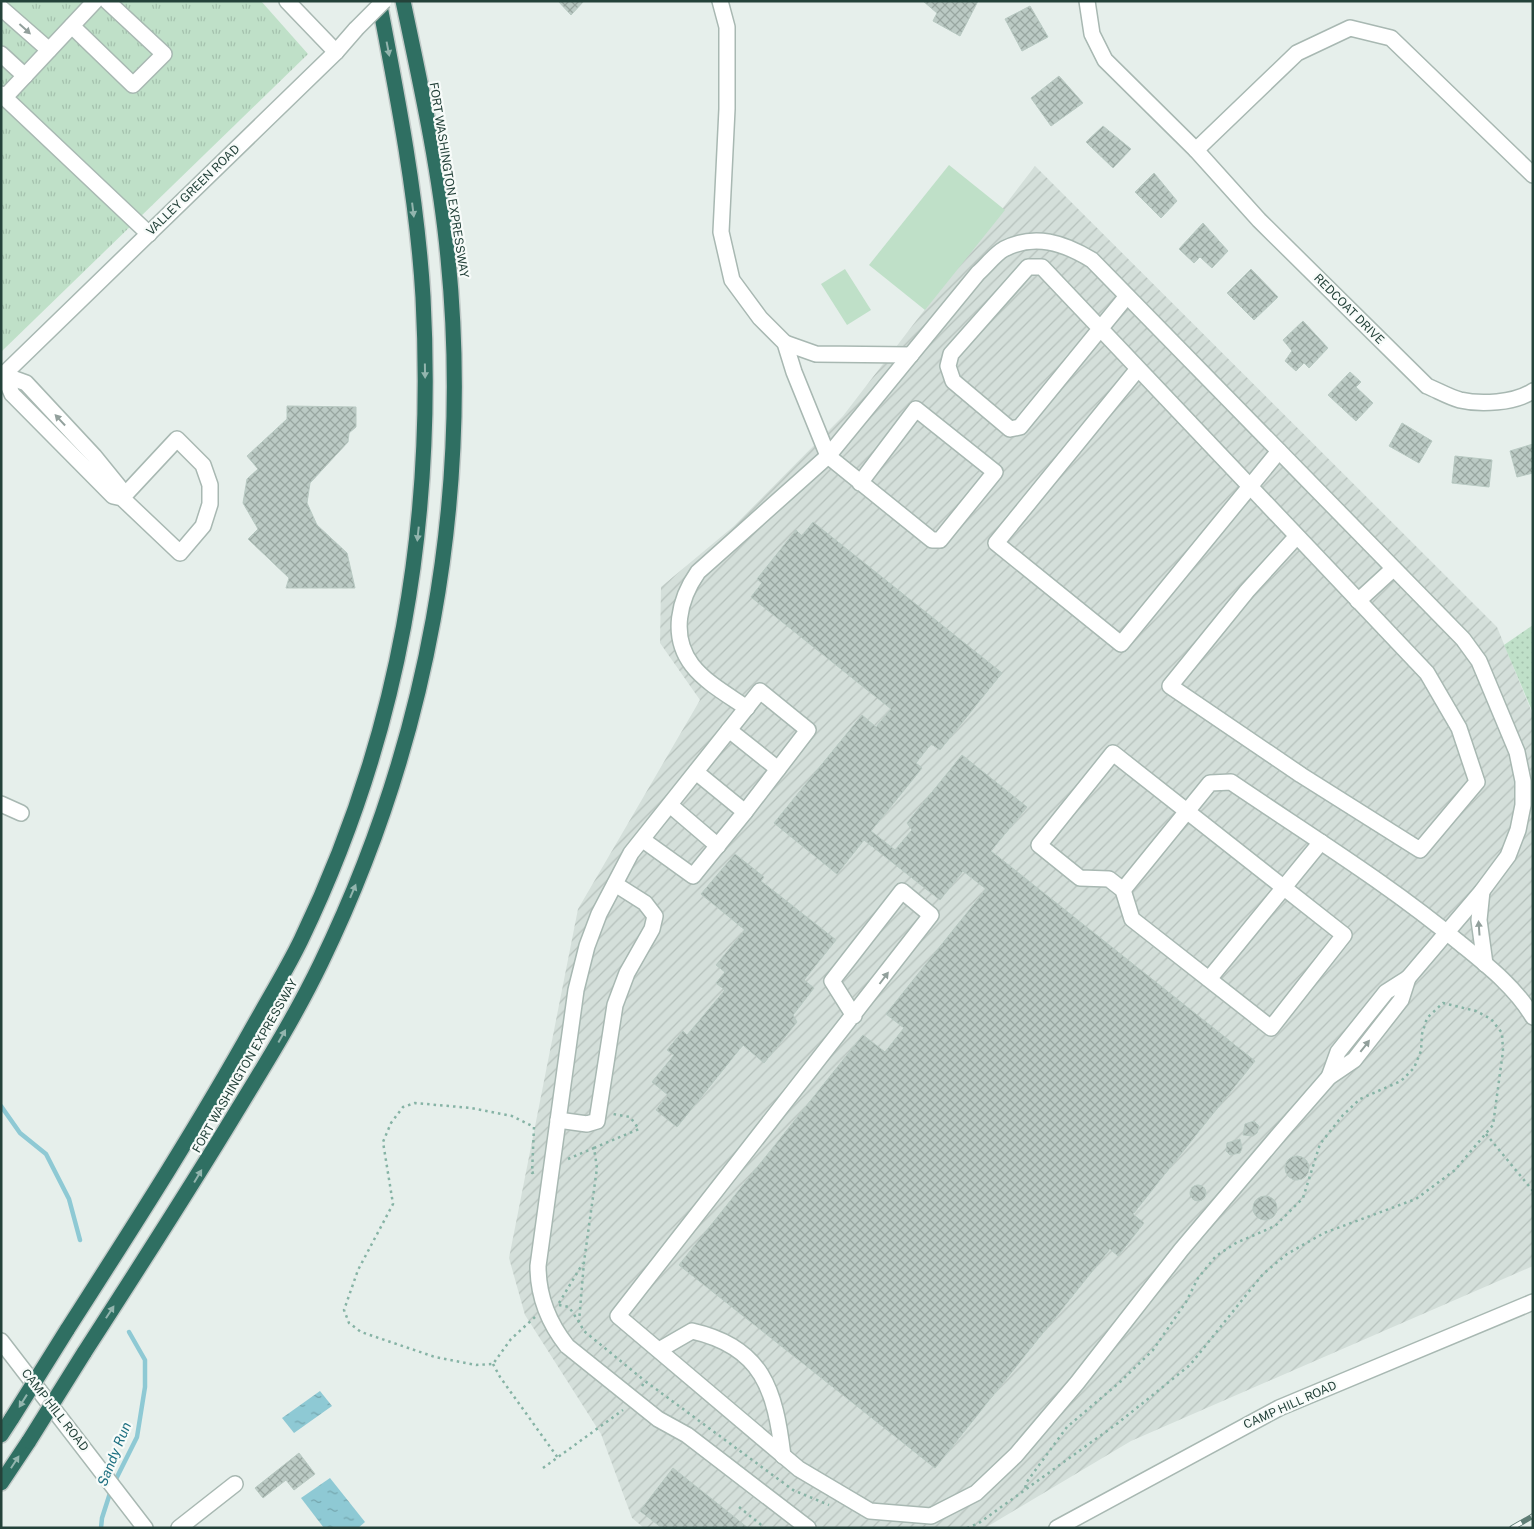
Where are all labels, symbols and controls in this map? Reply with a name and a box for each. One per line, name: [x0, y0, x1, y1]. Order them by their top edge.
one-way arrow: [18, 23, 30, 35]
one-way arrow: [384, 42, 392, 57]
street label: FORT WASHINGTON EXPRESSWAY: [427, 81, 472, 280]
street label: VALLEY GREEN ROAD: [144, 142, 242, 238]
one-way arrow: [409, 202, 417, 218]
street label: REDCOAT DRIVE: [1311, 271, 1387, 347]
one-way arrow: [421, 364, 429, 380]
one-way arrow: [54, 415, 66, 427]
one-way arrow: [414, 526, 422, 542]
one-way arrow: [350, 883, 358, 898]
one-way arrow: [1475, 919, 1483, 935]
one-way arrow: [878, 972, 889, 985]
street label: FORT WASHINGTON EXPRESSWAY: [189, 976, 301, 1155]
one-way arrow: [278, 1029, 286, 1044]
one-way arrow: [1360, 1040, 1371, 1053]
one-way arrow: [193, 1169, 202, 1182]
one-way arrow: [105, 1306, 115, 1319]
street label: CAMP HILL ROAD: [19, 1366, 91, 1454]
street label: CAMP HILL ROAD: [1241, 1378, 1339, 1432]
one-way arrow: [18, 1394, 27, 1408]
water label: Sandy Run: [94, 1419, 134, 1488]
one-way arrow: [10, 1455, 20, 1469]

